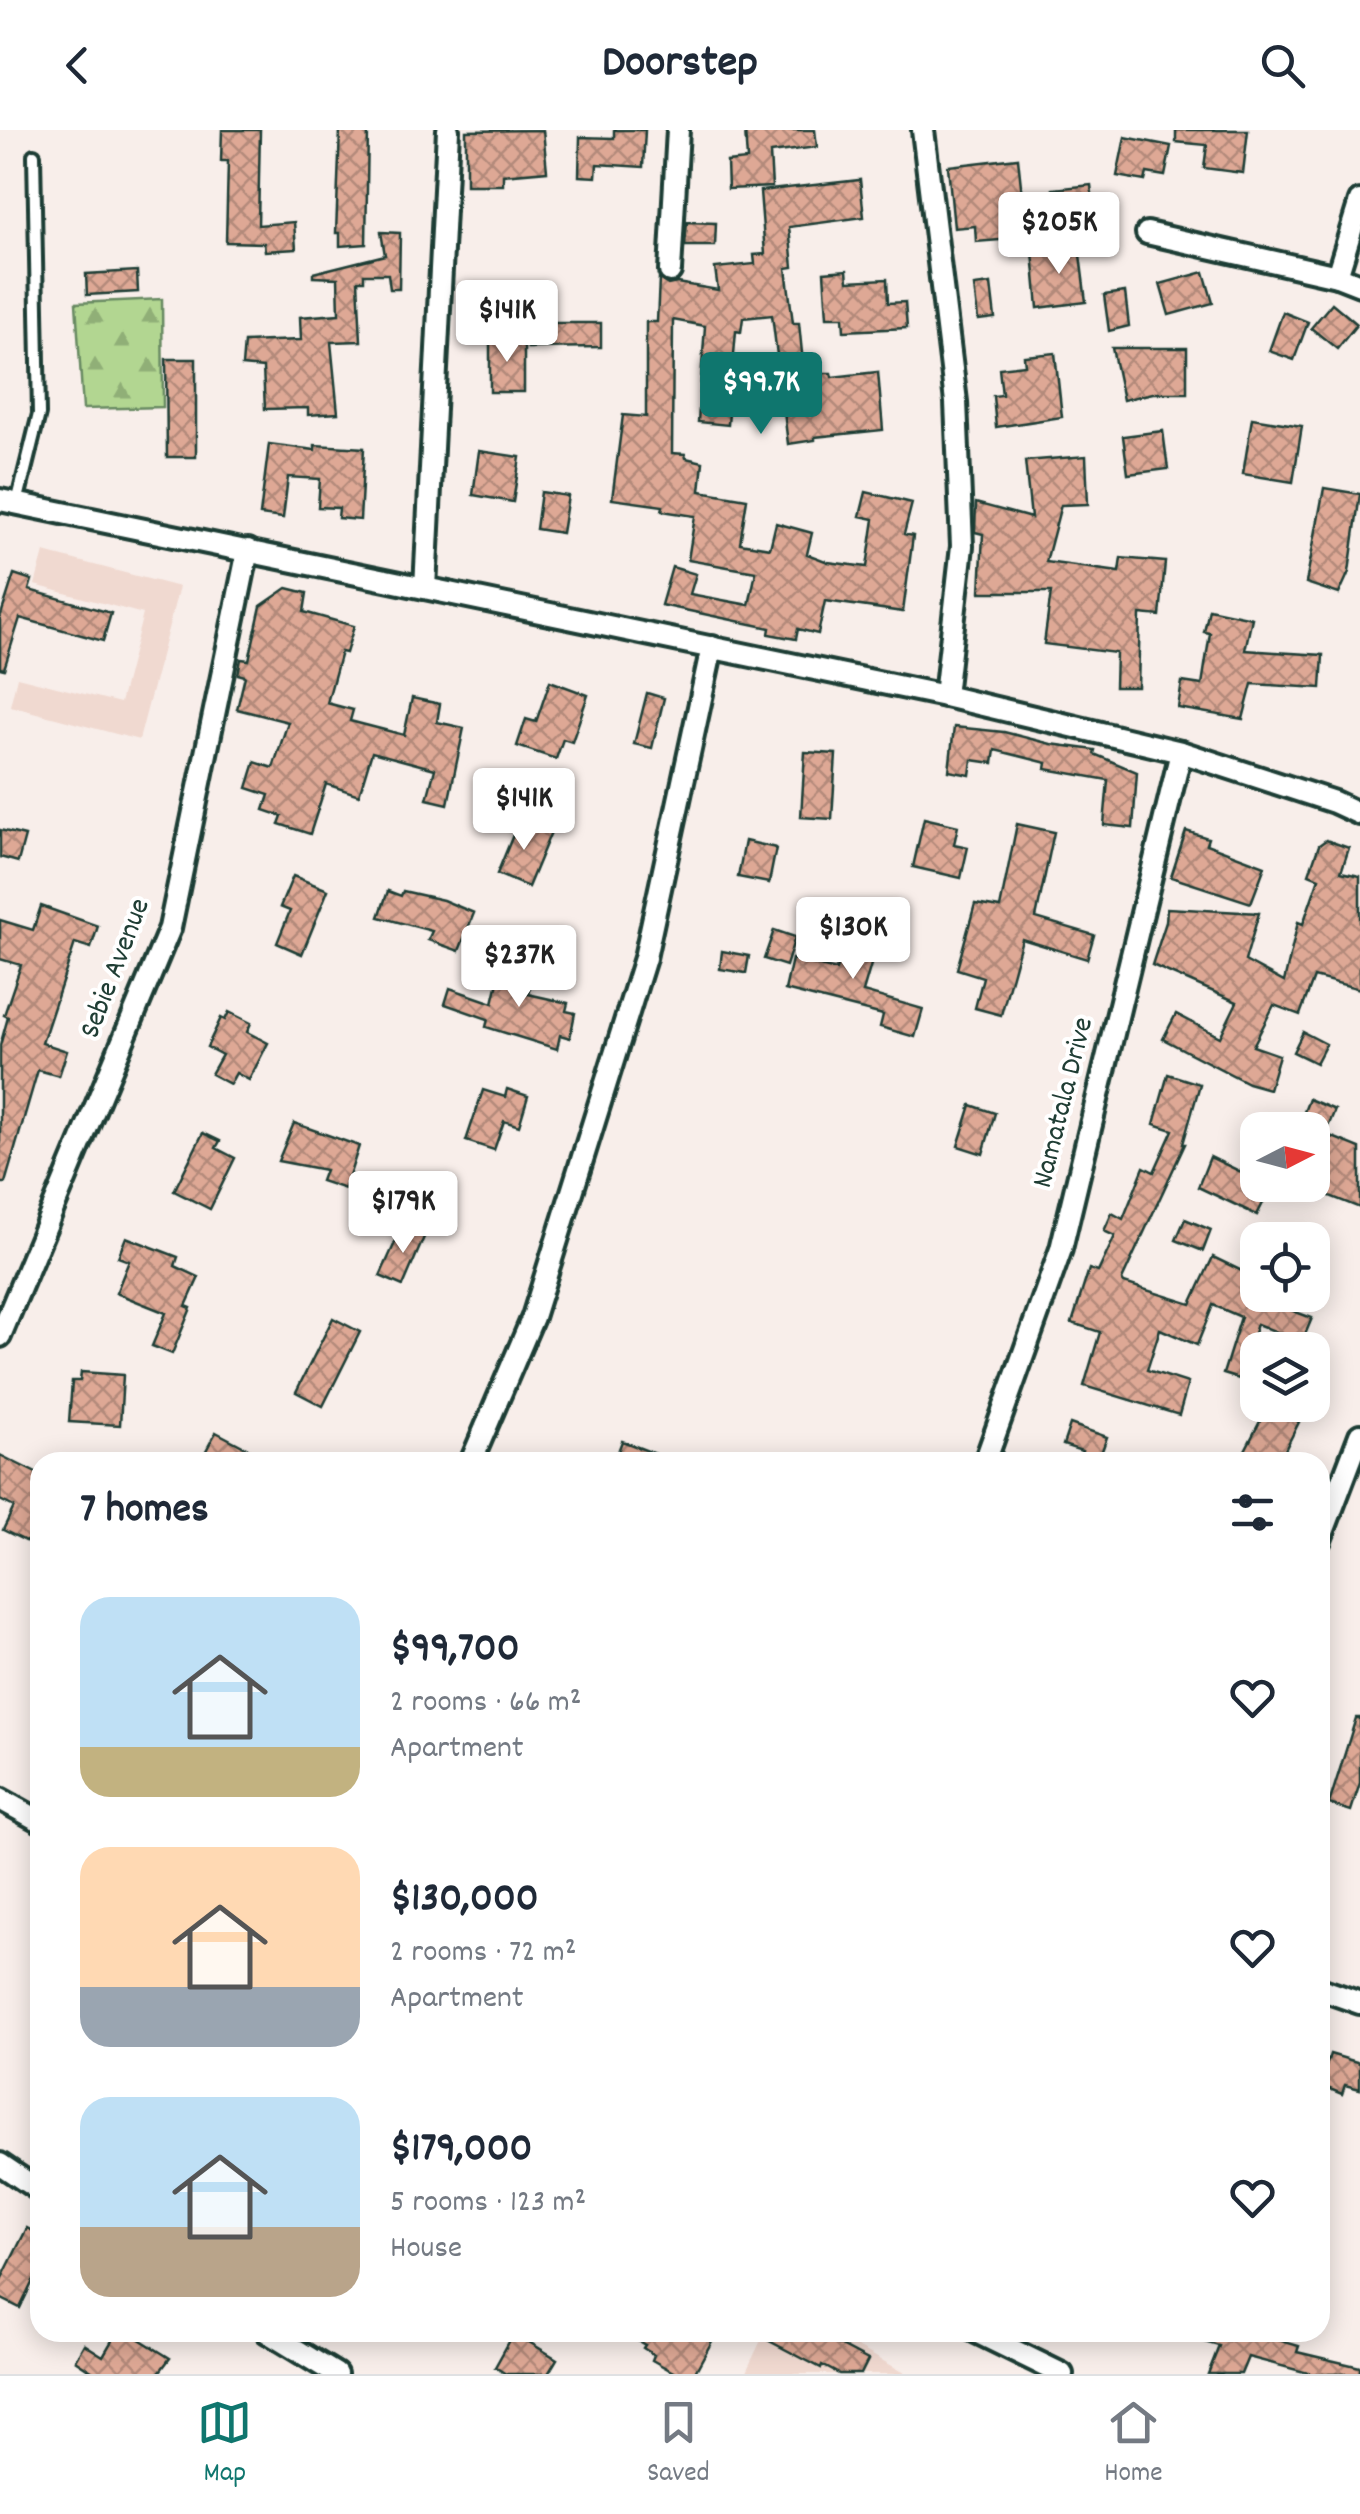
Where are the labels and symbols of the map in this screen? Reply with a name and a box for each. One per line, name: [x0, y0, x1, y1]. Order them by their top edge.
pin: $205K: [989, 192, 1129, 277]
pin: $141K: [437, 280, 577, 365]
pin: $99.7K: [680, 352, 842, 437]
pin: $141K: [454, 768, 594, 853]
street label: Sebie Avenue: [71, 893, 163, 1045]
pin: $130K: [783, 897, 923, 982]
pin: $237K: [449, 925, 589, 1010]
street label: Namatala Drive: [1023, 1013, 1107, 1193]
north arrow: [1240, 1112, 1330, 1202]
pin: $179K: [333, 1171, 473, 1256]

